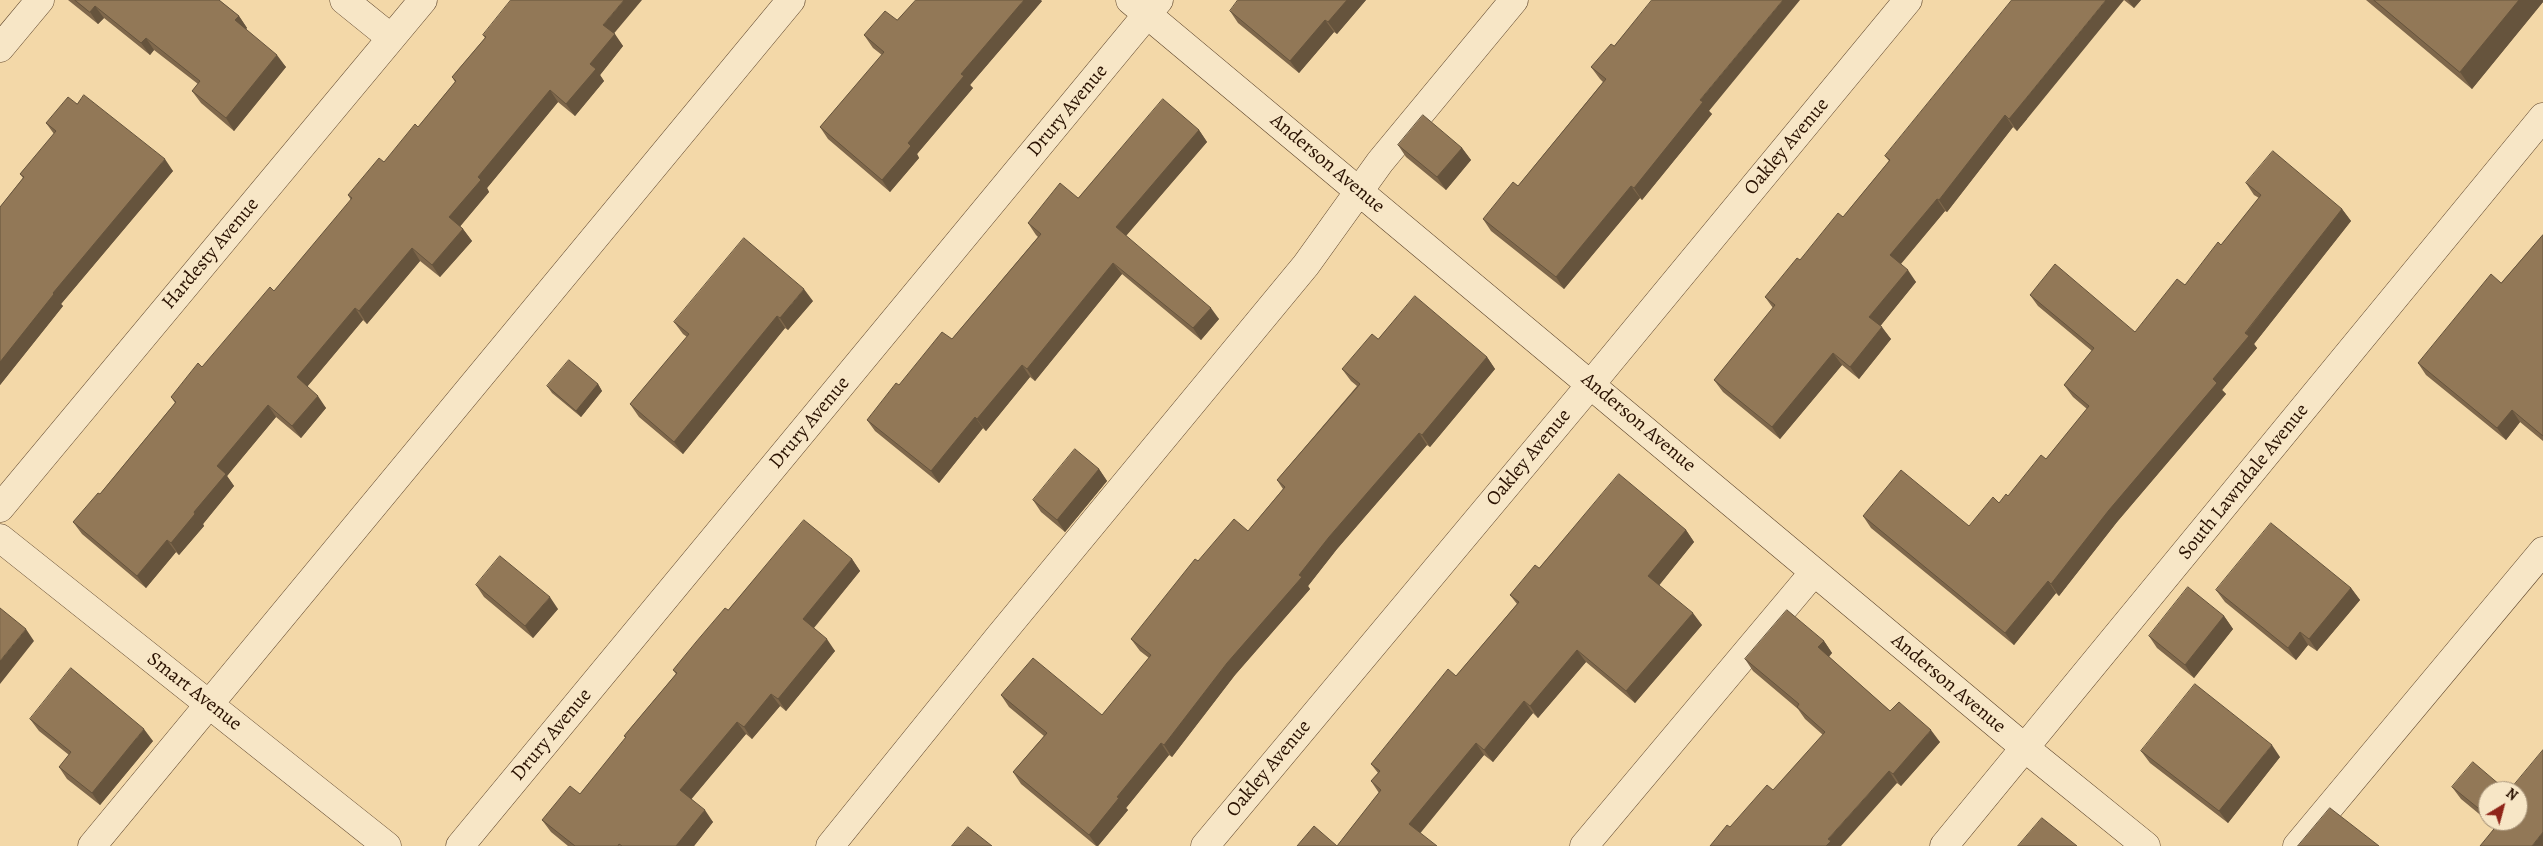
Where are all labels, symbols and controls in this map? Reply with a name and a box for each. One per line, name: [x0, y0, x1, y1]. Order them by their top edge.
street label: Drury Avenue: [1023, 60, 1113, 162]
street label: Oakley Avenue: [1739, 94, 1835, 200]
street label: Anderson Avenue: [1265, 109, 1389, 219]
street label: Hardesty Avenue: [157, 193, 265, 315]
street label: Anderson Avenue: [1576, 368, 1700, 478]
street label: Drury Avenue: [765, 372, 855, 474]
street label: South Lawndale Avenue: [2174, 399, 2314, 565]
street label: Oakley Avenue: [1481, 405, 1577, 511]
street label: Anderson Avenue: [1886, 629, 2010, 739]
street label: Smart Avenue: [142, 647, 246, 737]
street label: Drury Avenue: [507, 684, 597, 786]
street label: Oakley Avenue: [1221, 716, 1317, 822]
north arrow: [2478, 781, 2528, 831]
text: N: [2502, 784, 2522, 805]

